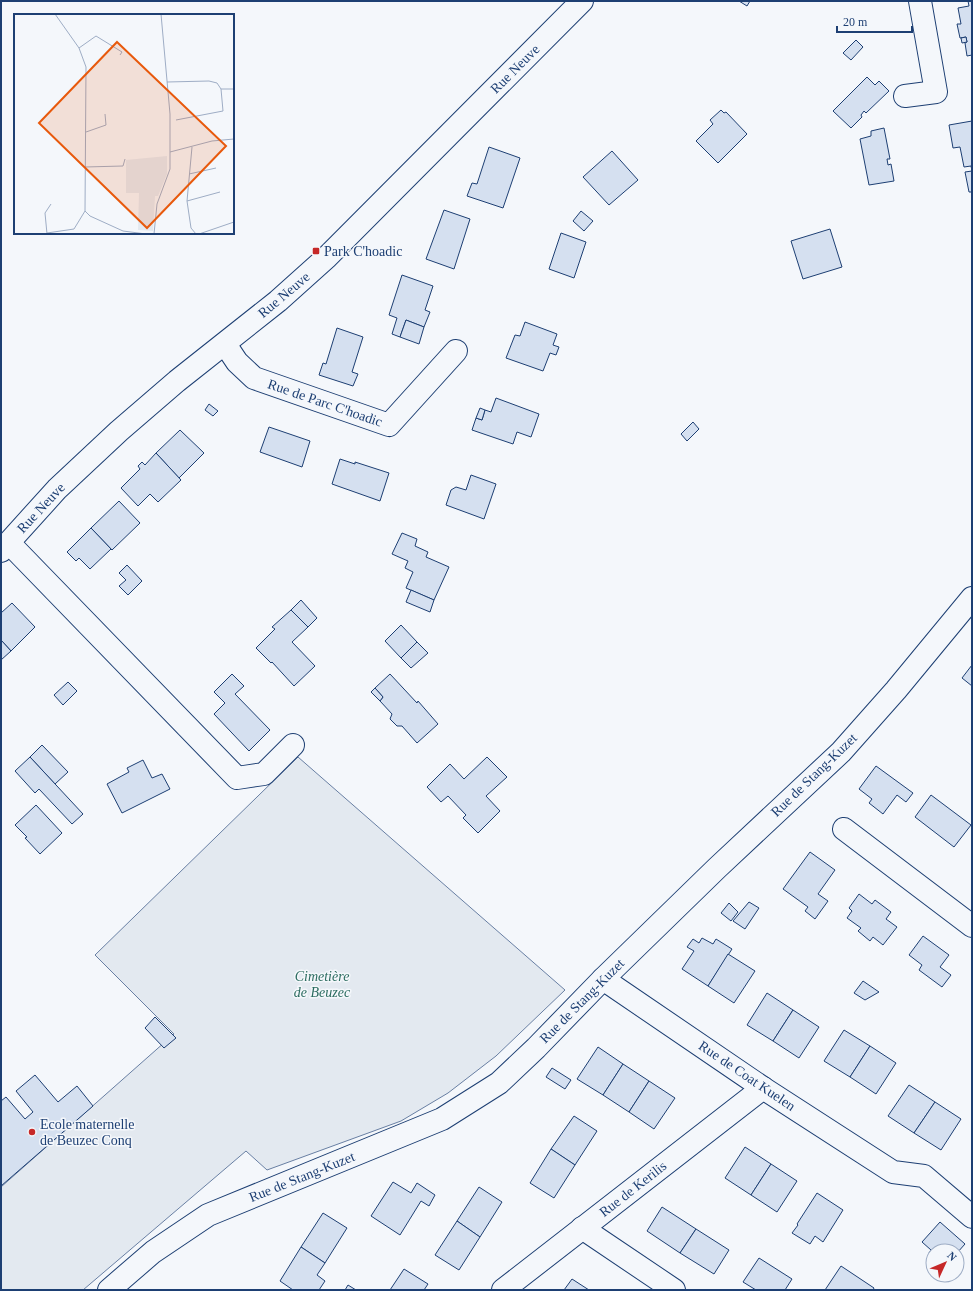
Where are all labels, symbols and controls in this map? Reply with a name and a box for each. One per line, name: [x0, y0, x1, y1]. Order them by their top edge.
scale bar: [837, 8, 912, 34]
inset map: [14, 14, 234, 234]
text: 20 m: [843, 15, 868, 29]
street label: Rue Neuve: [488, 42, 542, 96]
place label: Park C'hoadic: [324, 244, 402, 259]
marker: Park C'hoadic: [311, 246, 321, 256]
street label: Rue Neuve: [255, 269, 313, 321]
street label: Rue de Parc C'hoadic: [266, 376, 384, 430]
street label: Rue Neuve: [14, 480, 68, 536]
street label: Rue de Stang-Kuzet: [768, 730, 860, 820]
street label: Rue de Stang-Kuzet: [537, 956, 627, 1046]
park label: Cimetière de Beuzec: [294, 969, 351, 1000]
street label: Rue de Coat Kuelen: [696, 1038, 798, 1114]
place label: Ecole maternelle de Beuzec Conq: [40, 1117, 134, 1148]
marker: Ecole maternelle de Beuzec Conq: [27, 1127, 37, 1137]
street label: Rue de Stang-Kuzet: [247, 1149, 357, 1205]
street label: Rue de Kerilis: [597, 1158, 669, 1220]
north arrow: [925, 1243, 965, 1283]
text: N: [945, 1249, 959, 1263]

